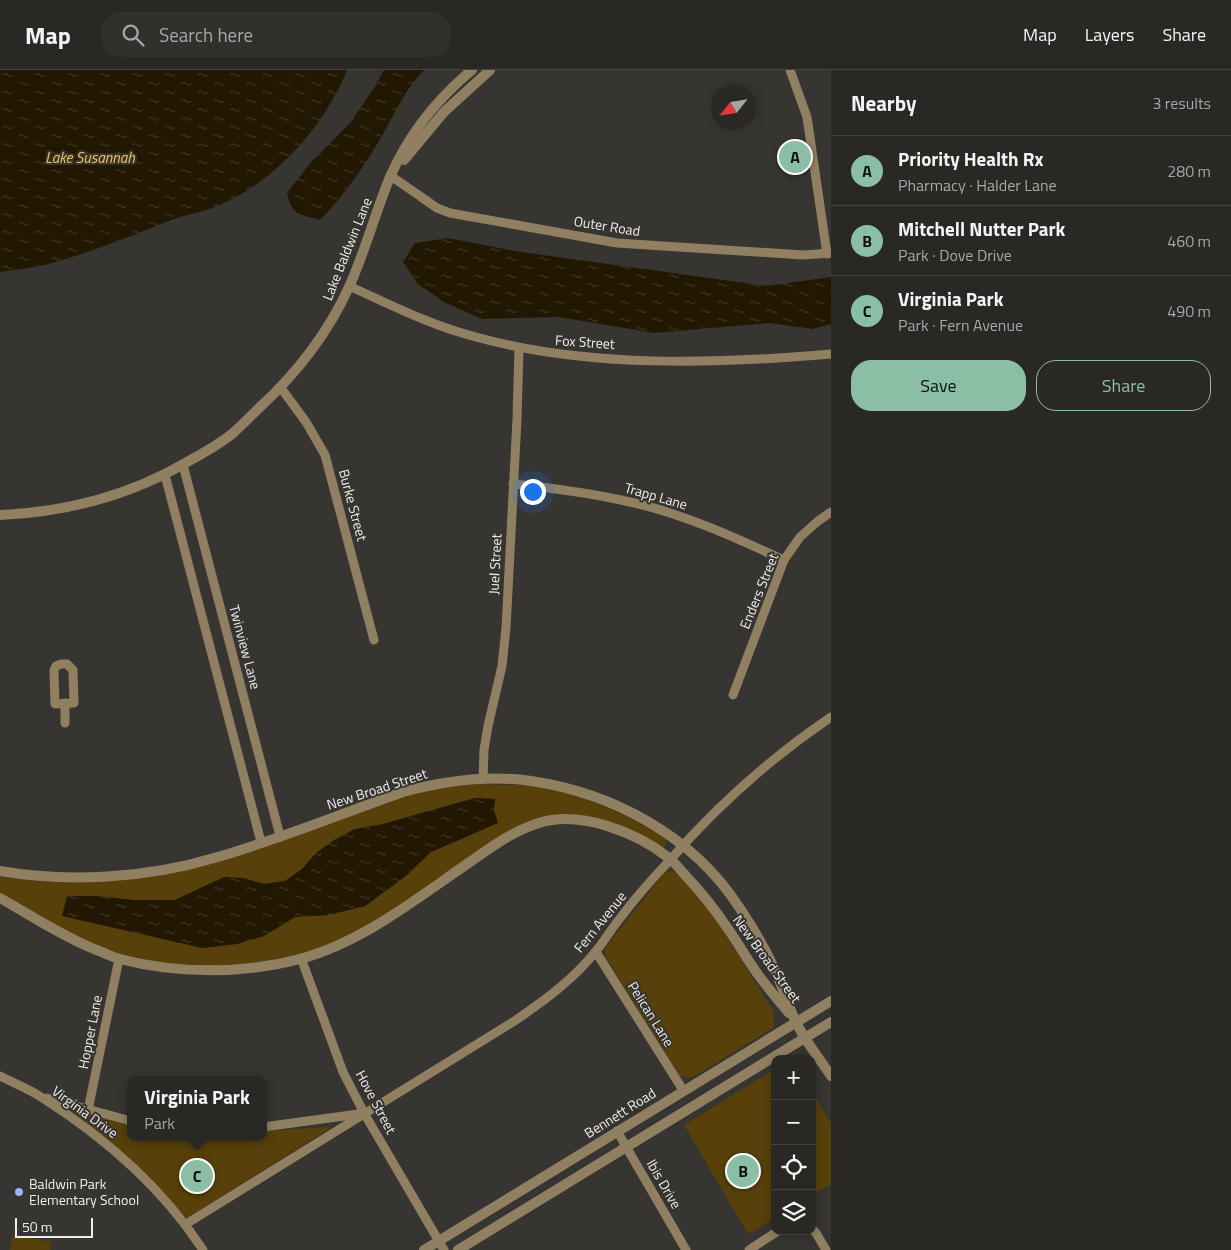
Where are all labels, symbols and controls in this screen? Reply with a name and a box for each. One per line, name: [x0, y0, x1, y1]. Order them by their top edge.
search box: [101, 12, 451, 57]
text: Map: [25, 17, 71, 53]
text: Search here: [159, 20, 253, 49]
icon: search: [119, 21, 147, 49]
text: Map: [1023, 21, 1057, 48]
text: Layers: [1085, 21, 1134, 48]
text: Share: [1162, 21, 1206, 48]
north arrow: [711, 85, 756, 130]
text: Nearby: [851, 87, 916, 119]
text: 3 results: [1152, 91, 1211, 115]
pin: A: [779, 138, 811, 176]
text: Priority Health Rx: [898, 144, 1044, 173]
water label: Lake Susannah: [45, 146, 135, 169]
text: A: [862, 159, 872, 183]
text: 280 m: [1167, 159, 1211, 183]
text: Pharmacy · Halder Lane: [898, 173, 1057, 197]
street label: Lake Baldwin Lane: [316, 194, 377, 303]
street label: Outer Road: [572, 210, 642, 241]
text: Mitchell Nutter Park: [898, 214, 1065, 243]
text: B: [862, 229, 872, 253]
text: 460 m: [1167, 229, 1211, 253]
text: Park · Dove Drive: [898, 243, 1012, 267]
text: Virginia Park: [898, 284, 1003, 313]
text: C: [863, 299, 871, 323]
text: 490 m: [1167, 299, 1211, 323]
text: Park · Fern Avenue: [898, 313, 1023, 337]
street label: Fox Street: [554, 329, 616, 354]
button: Save: [851, 360, 1026, 411]
button: Share: [1036, 360, 1211, 411]
street label: Burke Street: [334, 467, 373, 543]
street label: Trapp Lane: [622, 477, 690, 514]
your location: [520, 479, 546, 505]
street label: Juel Street: [482, 533, 507, 595]
street label: Enders Street: [734, 550, 783, 632]
street label: Twinview Lane: [224, 602, 267, 691]
street label: New Broad Street: [324, 762, 430, 815]
street label: Fern Avenue: [568, 887, 631, 957]
street label: New Broad Street: [728, 910, 807, 1007]
street label: Pelican Lane: [623, 977, 680, 1051]
street label: Hopper Lane: [72, 993, 107, 1071]
map controls: [771, 1055, 816, 1235]
button: +: [771, 1055, 816, 1100]
street label: Hove Street: [351, 1066, 402, 1137]
popup: [127, 1076, 267, 1141]
street label: Virginia Drive: [48, 1080, 123, 1143]
text: Virginia Park: [144, 1082, 250, 1111]
street label: Bennett Road: [580, 1082, 660, 1143]
button: −: [771, 1100, 816, 1145]
text: Park: [144, 1111, 175, 1135]
button: locate: [771, 1145, 816, 1190]
pin: B: [727, 1152, 759, 1190]
street label: Ibis Drive: [642, 1155, 687, 1212]
pin: C: [181, 1157, 213, 1195]
place label: Baldwin Park Elementary School: [29, 1173, 139, 1210]
marker: Baldwin Park Elementary School: [13, 1186, 25, 1198]
button: layers: [771, 1190, 816, 1235]
scale bar: [15, 1215, 92, 1238]
text: 50 m: [22, 1216, 52, 1237]

